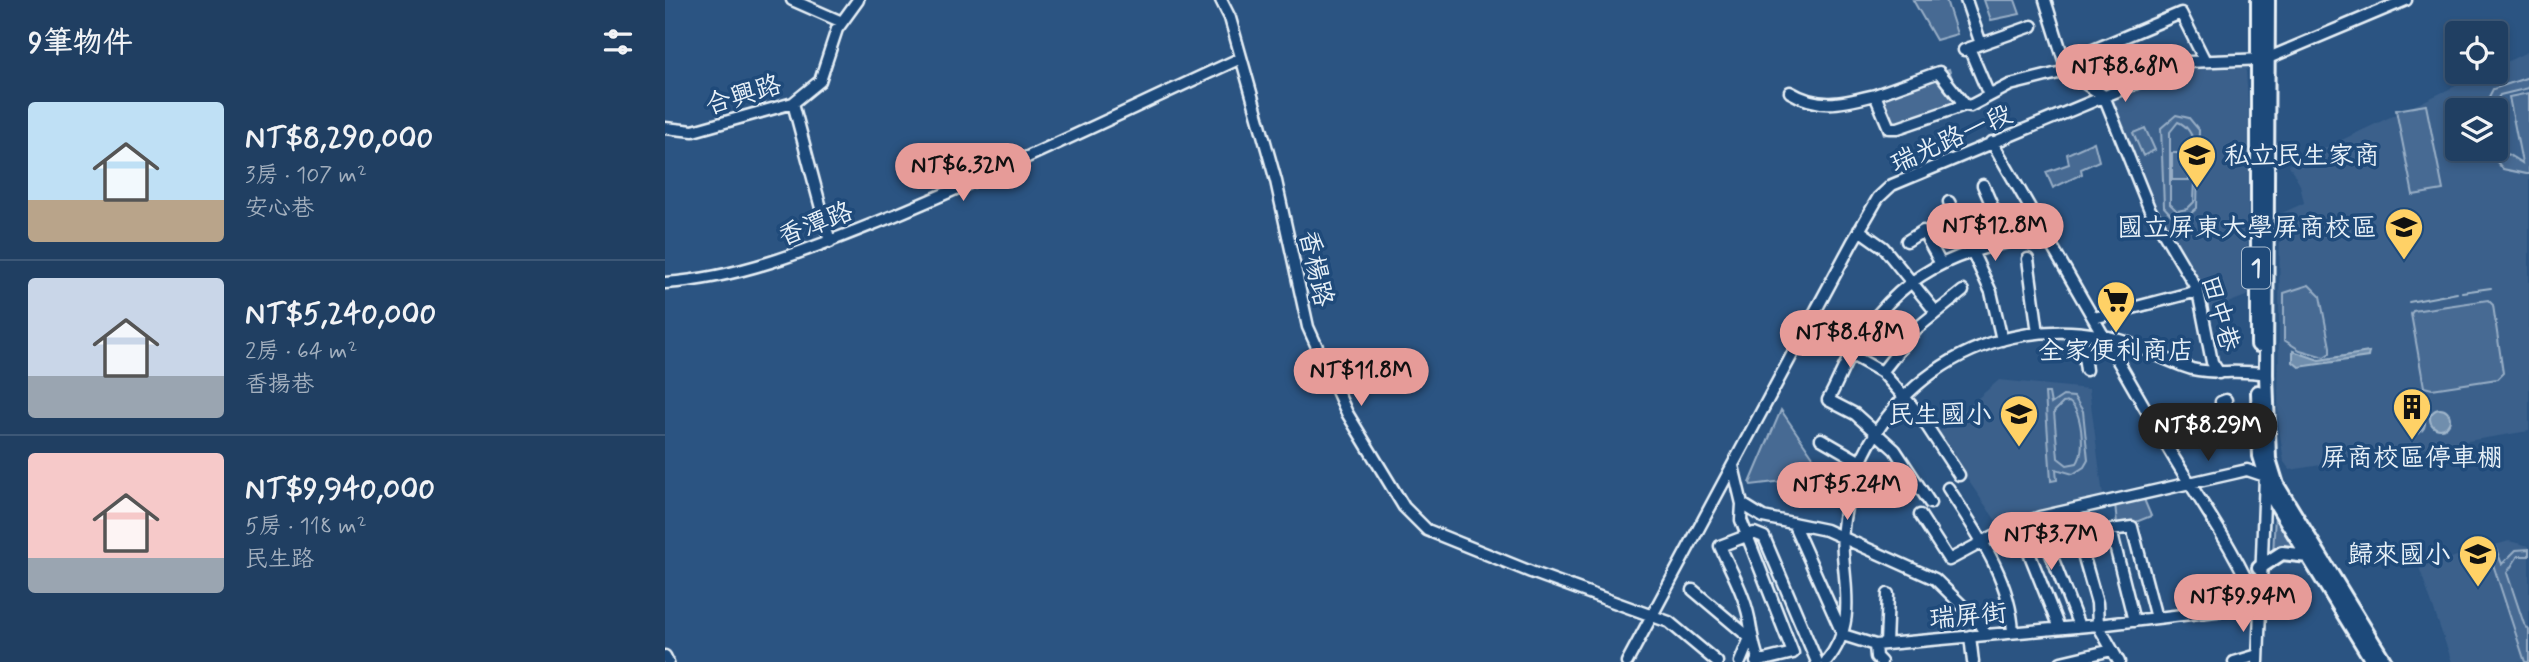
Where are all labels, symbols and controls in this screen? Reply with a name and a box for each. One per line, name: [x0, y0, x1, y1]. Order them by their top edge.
map controls: [2445, 21, 2508, 161]
button: locate: [2445, 21, 2508, 84]
icon: filters: [599, 23, 637, 61]
text: 9筆物件: [28, 24, 133, 63]
pin: NT$8.68M: [2053, 44, 2197, 104]
text: NT$8.68M: [2072, 52, 2178, 82]
street label: 合興路: [701, 68, 786, 124]
street label: 瑞光路一段: [1886, 98, 2018, 182]
button: layers: [2445, 98, 2508, 161]
text: NT$8,290,000: [245, 119, 433, 158]
icon: home: [84, 130, 168, 214]
school or university icon: 私立民生家商: [2176, 134, 2218, 189]
place label: 私立民生家商: [2224, 140, 2380, 174]
pin: NT$6.32M: [891, 144, 1035, 203]
text: NT$6.32M: [911, 151, 1015, 181]
text: 3房 · 107 m²: [245, 161, 367, 191]
text: 安心巷: [245, 194, 314, 224]
street label: 香潭路: [773, 195, 858, 255]
pin: NT$12.8M: [1923, 204, 2067, 263]
school or university icon: 國立屏東大學屏商校區: [2383, 206, 2425, 261]
text: NT$12.8M: [1943, 211, 2047, 241]
place label: 國立屏東大學屏商校區: [2117, 212, 2377, 246]
street label: 香楊路: [1290, 227, 1340, 310]
road number: 1: [2242, 247, 2270, 288]
street label: 田中巷: [2192, 271, 2246, 356]
supermarket icon: 全家便利商店: [2095, 279, 2137, 334]
text: NT$5,240,000: [245, 295, 436, 334]
icon: home: [84, 306, 168, 390]
pin: NT$8.48M: [1778, 310, 1922, 370]
text: NT$8.48M: [1796, 318, 1904, 348]
place label: 全家便利商店: [2038, 335, 2194, 369]
text: 2房 · 64 m²: [245, 337, 357, 367]
pin: NT$11.8M: [1289, 348, 1433, 408]
text: NT$11.8M: [1310, 356, 1412, 386]
text: 香揚巷: [245, 370, 314, 400]
building icon: 屏商校區停車棚: [2391, 386, 2433, 441]
school or university icon: 民生國小: [1998, 393, 2040, 448]
place label: 民生國小: [1888, 399, 1992, 433]
pin: NT$8.29M: [2136, 404, 2280, 463]
text: NT$8.29M: [2154, 411, 2262, 441]
place label: 屏商校區停車棚: [2321, 442, 2503, 476]
pin: NT$5.24M: [1775, 462, 1919, 522]
text: NT$9,940,000: [245, 470, 435, 509]
text: NT$5.24M: [1793, 470, 1901, 500]
icon: home: [84, 481, 168, 565]
text: 5房 · 118 m²: [245, 512, 367, 542]
pin: NT$3.7M: [1986, 512, 2116, 572]
text: NT$3.7M: [2004, 520, 2098, 550]
school or university icon: 歸來國小: [2457, 533, 2499, 588]
place label: 歸來國小: [2347, 539, 2451, 573]
text: 民生路: [245, 545, 314, 575]
pin: NT$9.94M: [2171, 574, 2315, 634]
text: NT$9.94M: [2190, 582, 2296, 612]
street label: 瑞屏街: [1928, 597, 2009, 637]

